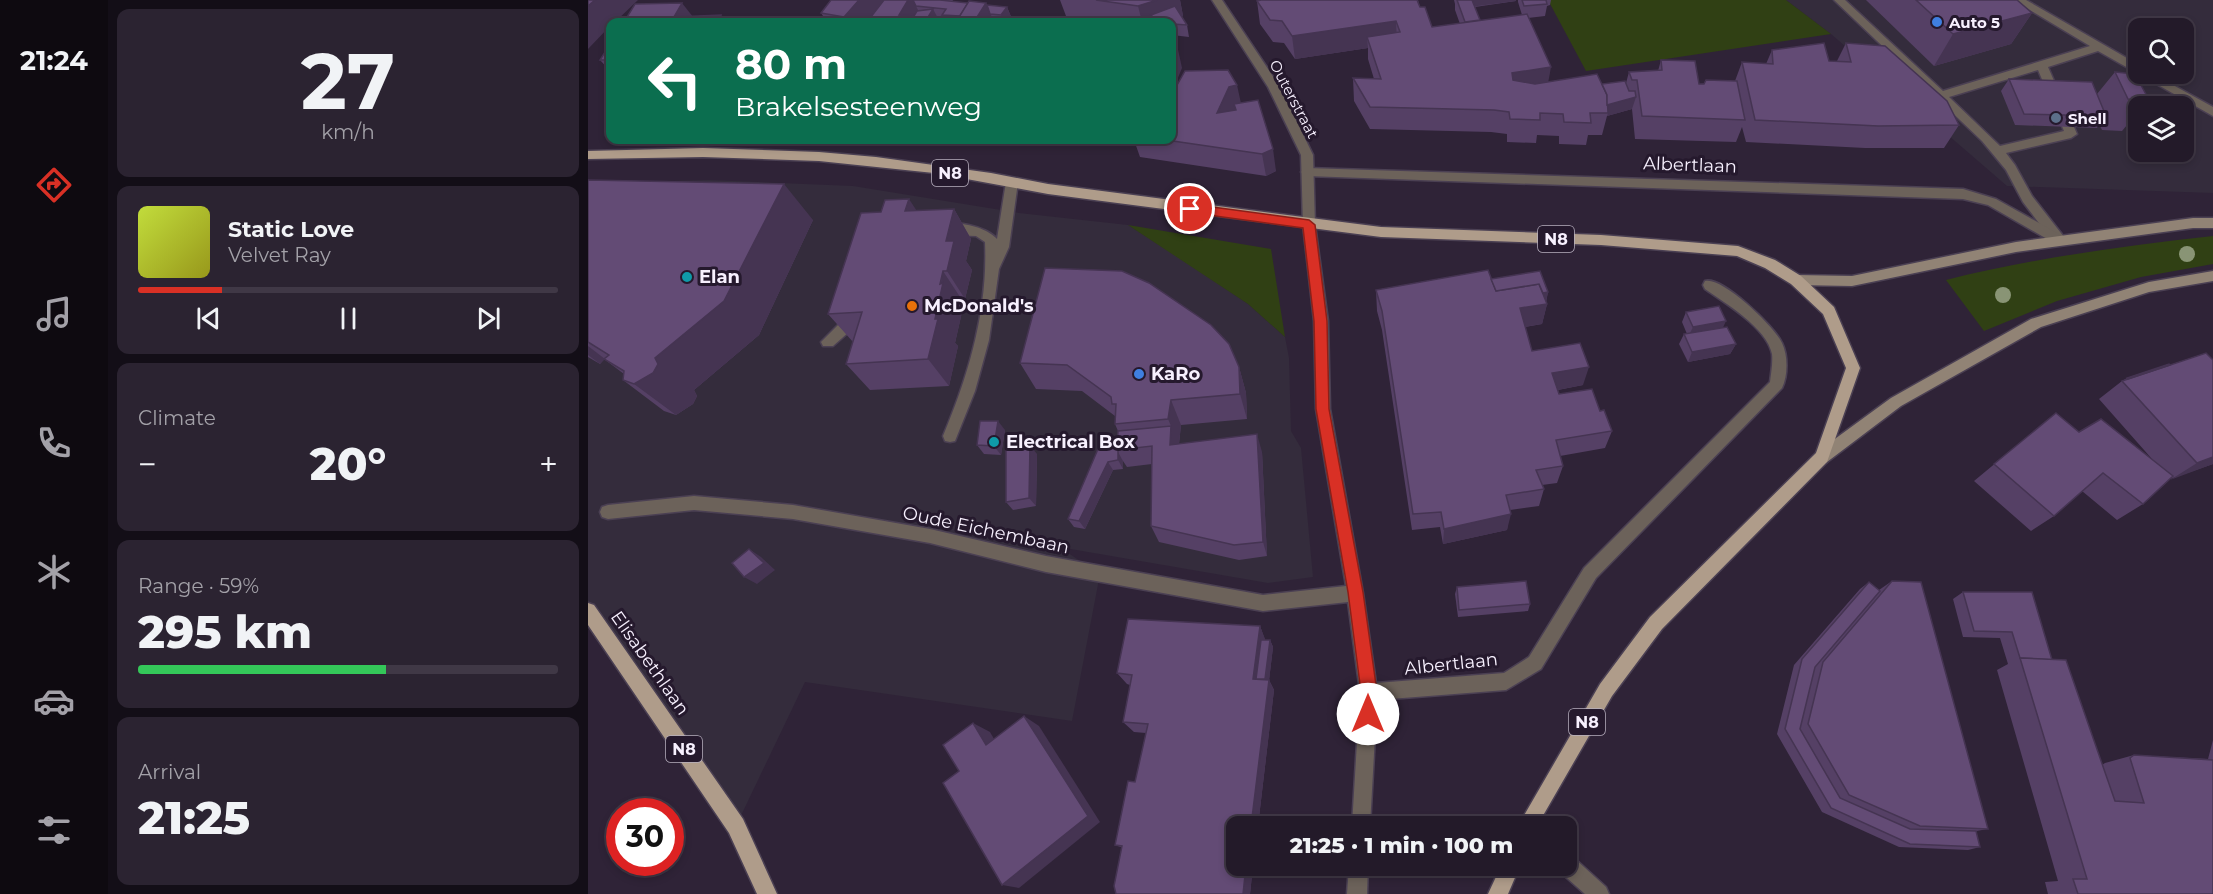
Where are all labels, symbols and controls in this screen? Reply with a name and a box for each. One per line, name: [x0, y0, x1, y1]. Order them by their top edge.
place label: Auto 5: [1948, 13, 2000, 32]
marker: Auto 5: [1930, 15, 1944, 29]
map controls: [2128, 18, 2194, 162]
button: search: [2128, 18, 2194, 84]
text: 27: [301, 33, 395, 129]
text: 80 m: [735, 38, 847, 90]
icon: left: [636, 42, 714, 120]
text: 21:24: [20, 44, 88, 77]
street label: Outerstraat: [1265, 57, 1323, 141]
text: Brakelsesteenweg: [735, 90, 982, 123]
button: layers: [2128, 96, 2194, 162]
place label: Shell: [2068, 109, 2107, 128]
marker: Shell: [2049, 111, 2063, 125]
text: km/h: [321, 120, 375, 144]
street label: Albertlaan: [1643, 152, 1737, 178]
road number: N8: [932, 160, 968, 186]
icon: directions: [33, 164, 75, 206]
pin: [1164, 183, 1215, 234]
icon: arrive: [1173, 192, 1206, 225]
text: Static Love: [228, 216, 354, 243]
road number: N8: [1538, 226, 1574, 252]
text: Velvet Ray: [228, 243, 331, 267]
place label: Elan: [699, 266, 740, 288]
marker: Elan: [680, 270, 694, 284]
icon: music: [33, 293, 75, 335]
place label: McDonald's: [924, 295, 1034, 317]
marker: McDonald's: [905, 299, 919, 313]
icon: previous: [192, 302, 225, 335]
icon: pause: [332, 302, 365, 335]
icon: next: [472, 302, 505, 335]
place label: KaRo: [1151, 363, 1200, 385]
marker: KaRo: [1132, 367, 1146, 381]
text: Climate: [138, 406, 216, 430]
icon: phone: [33, 422, 75, 464]
place label: Electrical Box: [1006, 431, 1135, 453]
marker: Electrical Box: [987, 435, 1001, 449]
text: 20°: [310, 436, 386, 491]
text: −: [138, 444, 157, 484]
text: +: [539, 444, 558, 484]
street label: Oude Eichembaan: [901, 502, 1071, 558]
icon: climate: [33, 551, 75, 593]
text: Range · 59%: [138, 574, 259, 598]
text: 295 km: [138, 604, 312, 659]
street label: Elisabethlaan: [606, 607, 694, 719]
street label: Albertlaan: [1403, 648, 1499, 680]
icon: car: [33, 680, 75, 722]
position arrow: [1336, 682, 1400, 746]
road number: N8: [1569, 709, 1605, 735]
road number: N8: [666, 736, 702, 762]
text: Arrival: [138, 760, 201, 784]
text: 21:25: [138, 790, 250, 845]
speed limit sign: 30: [606, 798, 684, 876]
icon: filters: [33, 809, 75, 851]
text: 21:25 · 1 min · 100 m: [1290, 832, 1513, 859]

